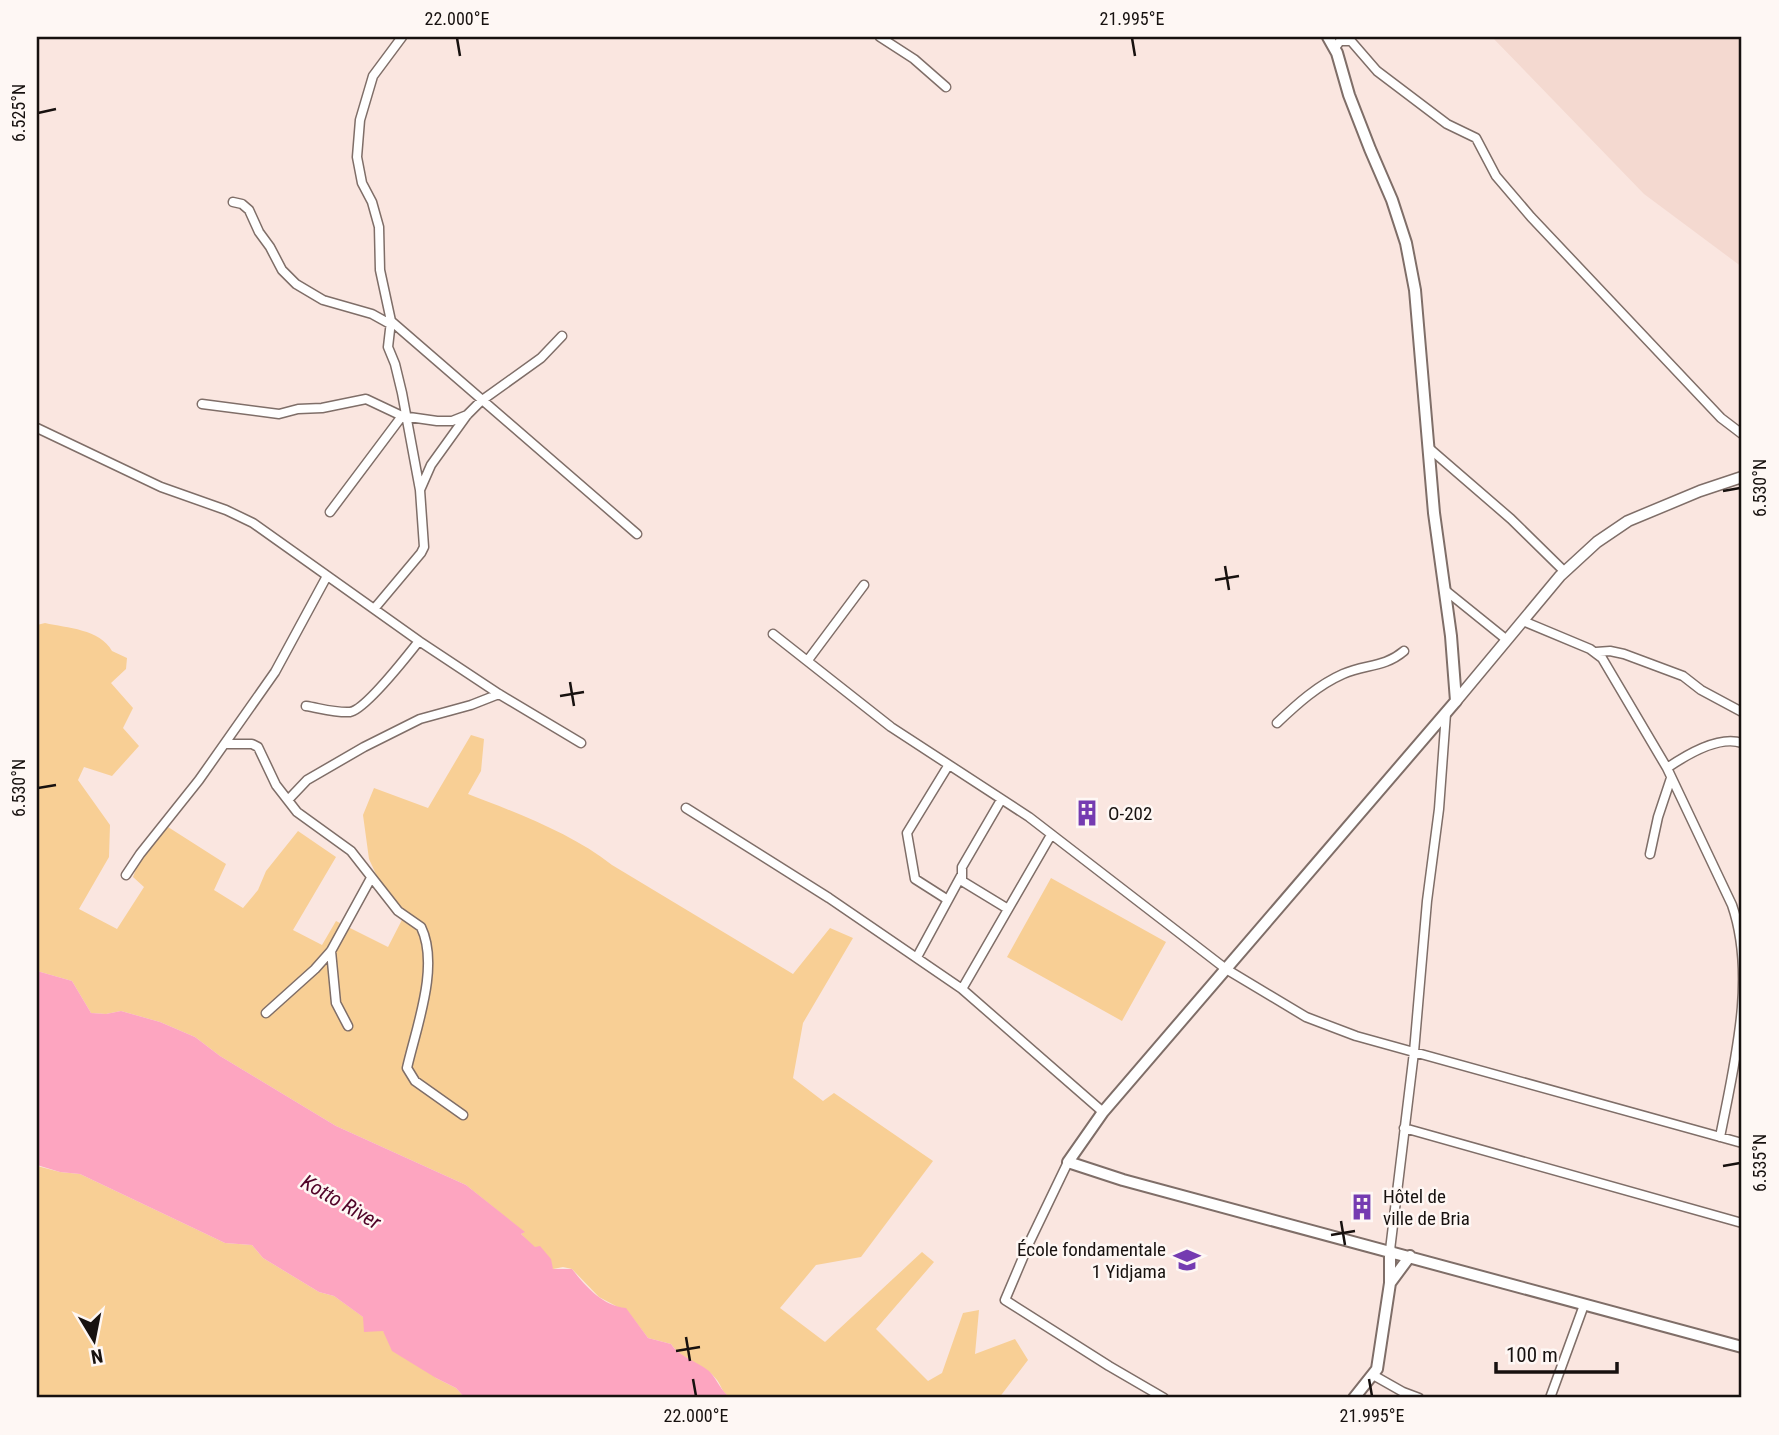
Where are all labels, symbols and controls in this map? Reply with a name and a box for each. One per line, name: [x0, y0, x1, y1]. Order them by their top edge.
text: 22.000°E: [425, 8, 489, 29]
text: 21.995°E: [1100, 8, 1164, 29]
text: 6.525°N: [8, 84, 29, 142]
text: 6.530°N: [1749, 459, 1770, 517]
text: 6.530°N: [8, 759, 29, 817]
building icon: O-202: [1072, 798, 1102, 828]
place label: O-202: [1108, 802, 1152, 825]
text: 6.535°N: [1749, 1134, 1770, 1192]
water label: Kotto River: [297, 1170, 386, 1235]
place label: Hôtel de ville de Bria: [1383, 1185, 1470, 1230]
building icon: Hôtel de ville de Bria: [1347, 1192, 1377, 1222]
place label: École fondamentale 1 Yidjama: [1017, 1238, 1166, 1283]
school or university icon: École fondamentale 1 Yidjama: [1172, 1245, 1202, 1275]
north arrow: [60, 1306, 130, 1376]
scale bar: [1496, 1330, 1616, 1374]
text: 100 m: [1506, 1343, 1558, 1367]
text: N: [89, 1344, 105, 1369]
text: 22.000°E: [664, 1405, 728, 1426]
text: 21.995°E: [1340, 1405, 1404, 1426]

